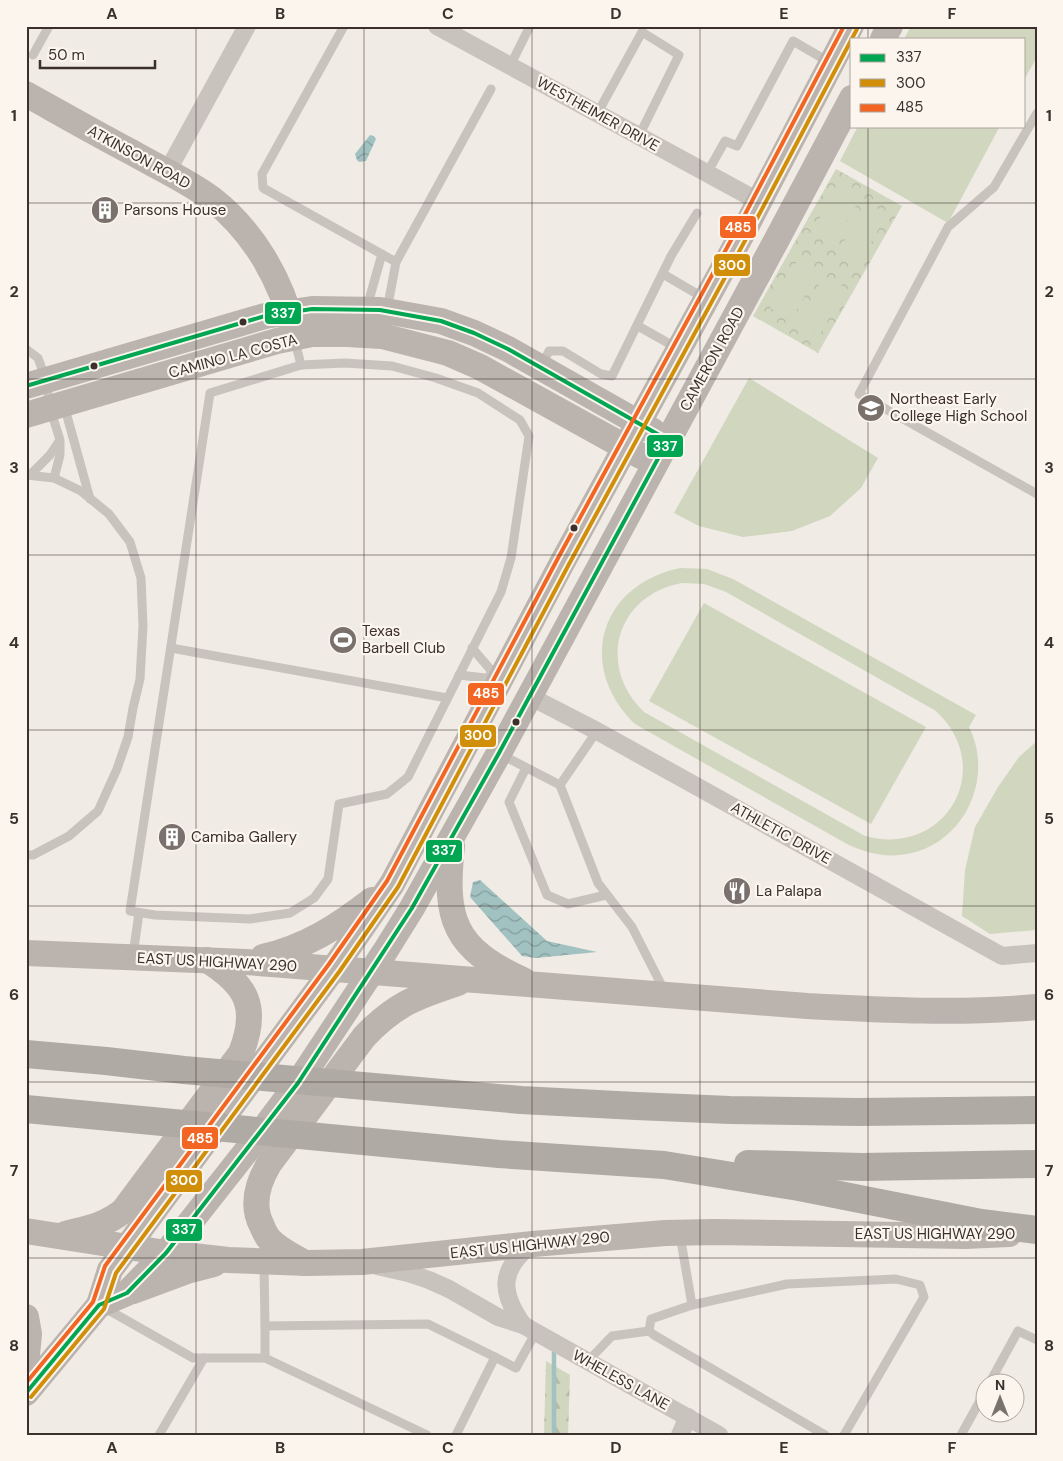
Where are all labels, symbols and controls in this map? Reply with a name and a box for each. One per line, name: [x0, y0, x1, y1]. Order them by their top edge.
text: A: [106, 3, 118, 24]
text: B: [275, 3, 285, 24]
text: C: [442, 3, 454, 24]
text: D: [610, 3, 622, 24]
text: E: [779, 3, 789, 24]
text: F: [948, 3, 957, 24]
scale bar: [40, 38, 155, 70]
legend: [850, 38, 1026, 128]
text: 50 m: [48, 45, 85, 65]
text: 337: [896, 47, 922, 67]
street label: WESTHEIMER DRIVE: [533, 72, 663, 156]
text: 300: [896, 73, 925, 93]
text: 485: [896, 97, 923, 117]
text: 1: [11, 105, 17, 126]
text: 1: [1046, 105, 1052, 126]
street label: ATKINSON ROAD: [84, 120, 194, 194]
building icon: Parsons House: [90, 195, 120, 225]
place label: Parsons House: [124, 200, 226, 220]
line badge: 485: [719, 215, 757, 239]
text: 485: [725, 218, 751, 236]
line badge: 300: [713, 253, 751, 277]
text: 300: [718, 256, 746, 274]
text: 2: [9, 281, 19, 302]
text: 2: [1044, 281, 1054, 302]
line badge: 337: [264, 301, 302, 325]
street label: CAMERON ROAD: [675, 303, 749, 415]
text: 337: [271, 304, 296, 322]
unlabelled marker: [238, 317, 248, 327]
street label: CAMINO LA COSTA: [166, 329, 300, 383]
unlabelled marker: [89, 361, 99, 371]
place label: Northeast Early College High School: [890, 389, 1027, 426]
school or university icon: Northeast Early College High School: [856, 393, 886, 423]
line badge: 337: [646, 434, 684, 458]
text: 337: [653, 437, 678, 455]
text: 3: [9, 457, 19, 478]
text: 3: [1044, 457, 1054, 478]
unlabelled marker: [569, 523, 579, 533]
place label: Texas Barbell Club: [362, 621, 445, 658]
sports icon: Texas Barbell Club: [328, 625, 358, 655]
text: 4: [9, 632, 19, 653]
text: 4: [1044, 632, 1054, 653]
line badge: 485: [467, 682, 505, 706]
text: 485: [473, 684, 499, 702]
unlabelled marker: [511, 717, 521, 727]
line badge: 300: [459, 724, 497, 748]
text: 300: [464, 726, 492, 744]
street label: ATHLETIC DRIVE: [727, 797, 835, 869]
text: 5: [9, 808, 19, 829]
text: 5: [1044, 808, 1054, 829]
building icon: Camiba Gallery: [157, 822, 187, 852]
place label: Camiba Gallery: [191, 827, 298, 847]
line badge: 337: [425, 839, 463, 863]
text: 337: [432, 841, 457, 859]
restaurant icon: La Palapa: [722, 876, 752, 906]
place label: La Palapa: [756, 881, 822, 901]
street label: EAST US HIGHWAY 290: [136, 948, 298, 976]
text: 6: [9, 984, 19, 1005]
text: 6: [1044, 984, 1054, 1005]
line badge: 485: [181, 1126, 219, 1150]
text: 485: [187, 1129, 213, 1147]
text: 7: [10, 1160, 19, 1181]
text: 7: [1045, 1160, 1054, 1181]
line badge: 300: [165, 1169, 203, 1193]
text: 300: [170, 1171, 198, 1189]
line badge: 337: [165, 1218, 203, 1242]
text: 337: [172, 1220, 197, 1238]
street label: EAST US HIGHWAY 290: [855, 1224, 1015, 1244]
street label: EAST US HIGHWAY 290: [449, 1227, 611, 1263]
text: 8: [9, 1335, 19, 1356]
text: 8: [1044, 1335, 1054, 1356]
street label: WHELESS LANE: [569, 1345, 673, 1415]
north arrow: [976, 1374, 1026, 1424]
text: N: [995, 1376, 1005, 1394]
text: A: [106, 1437, 118, 1458]
text: B: [275, 1437, 285, 1458]
text: C: [442, 1437, 454, 1458]
text: D: [610, 1437, 622, 1458]
text: E: [779, 1437, 789, 1458]
text: F: [948, 1437, 957, 1458]

